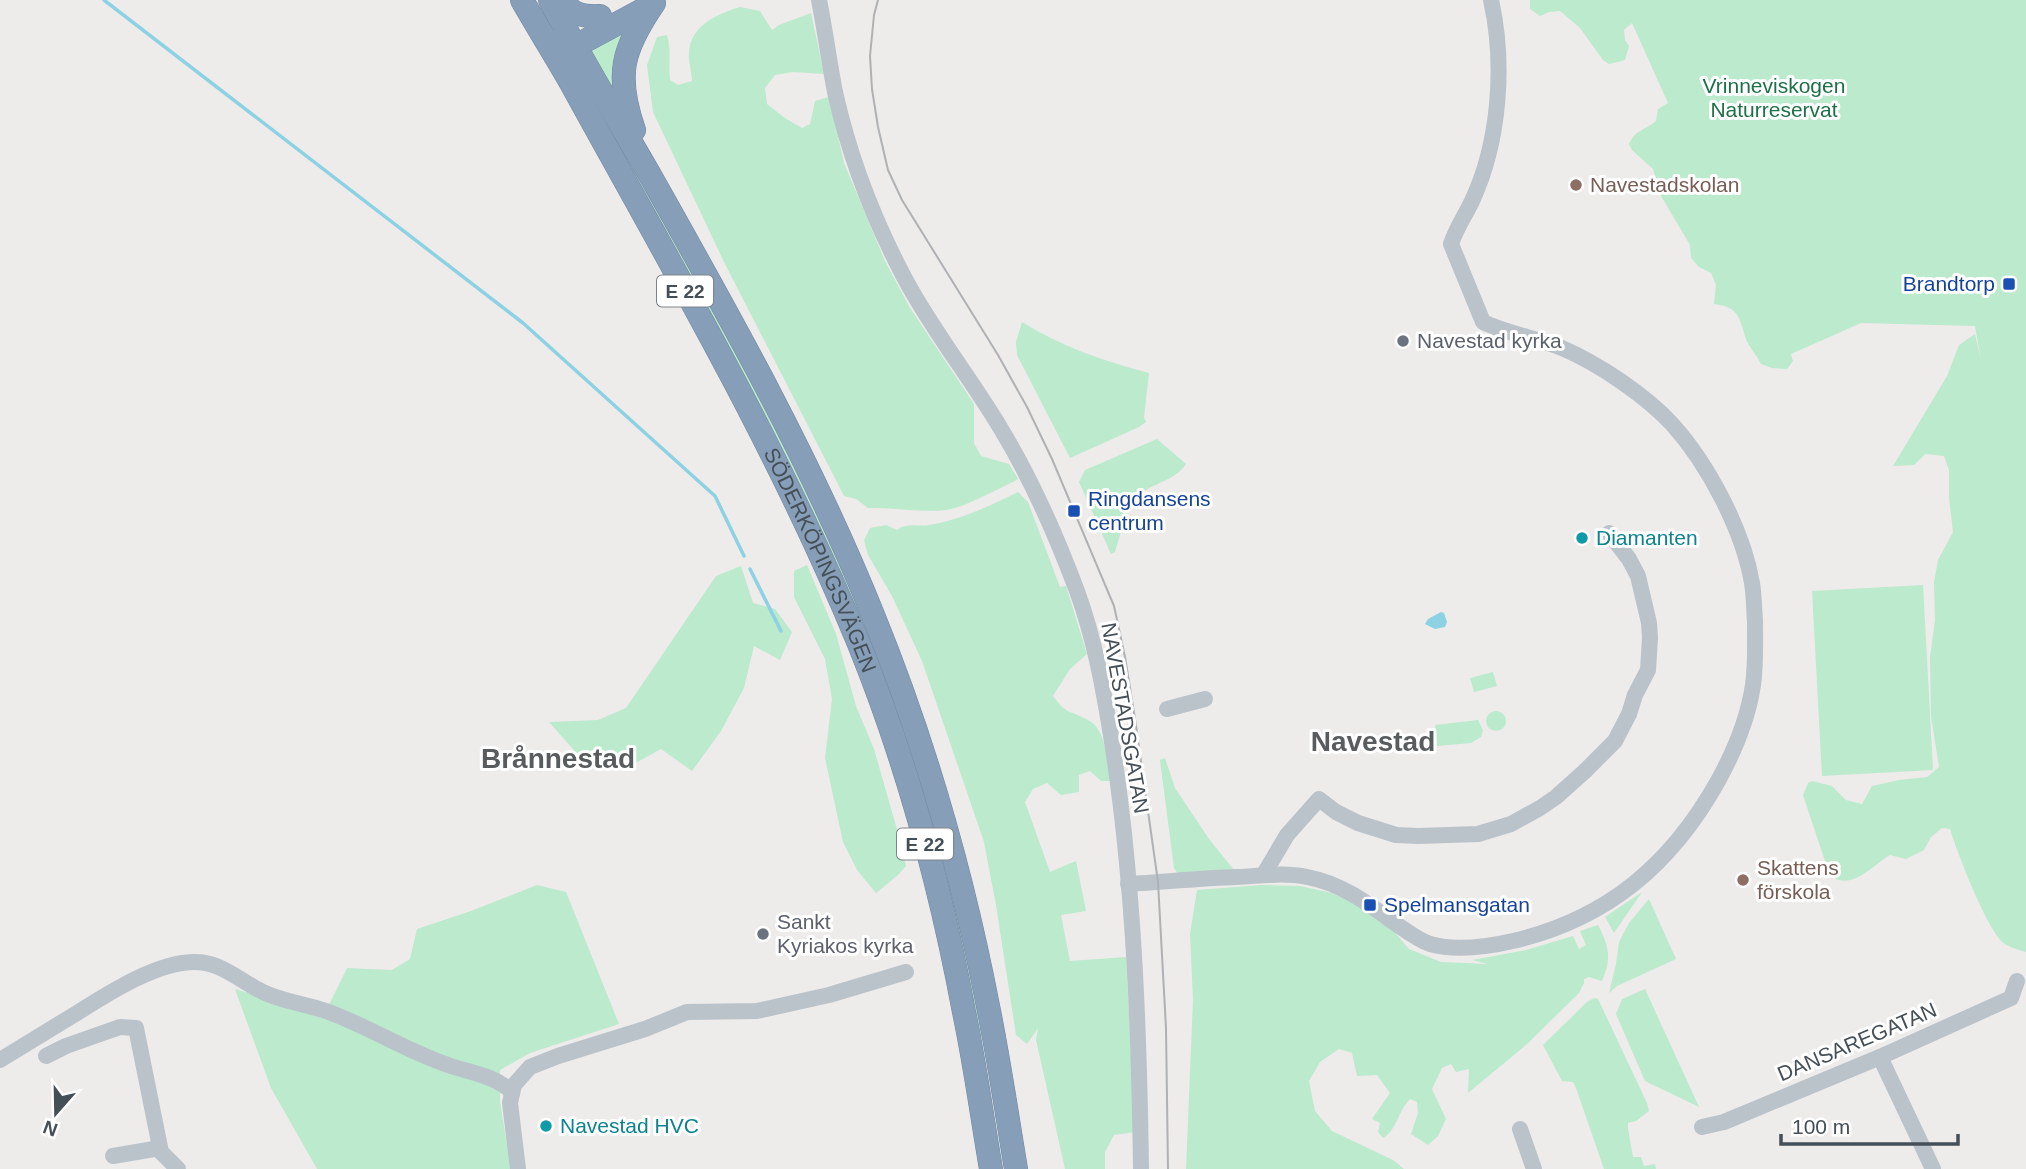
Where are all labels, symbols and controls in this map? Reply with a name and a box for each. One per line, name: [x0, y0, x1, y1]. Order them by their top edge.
park label: Vrinneviskogen Naturreservat: [1703, 74, 1845, 121]
place label: Navestadskolan: [1590, 173, 1739, 196]
marker: Navestadskolan: [1568, 177, 1584, 193]
place label: Brandtorp: [1903, 272, 1995, 295]
road number: E 22: [657, 276, 713, 306]
marker: Brandtorp: [2001, 276, 2017, 292]
place label: Navestad kyrka: [1417, 329, 1562, 352]
marker: Navestad kyrka: [1395, 333, 1411, 349]
street label: SÖDERKÖPINGSVÄGEN: [760, 444, 881, 675]
place label: Ringdansens centrum: [1088, 487, 1211, 534]
marker: Ringdansens centrum: [1066, 503, 1082, 519]
place label: Diamanten: [1596, 526, 1698, 549]
marker: Diamanten: [1574, 530, 1590, 546]
street label: NAVESTADSGATAN: [1097, 621, 1154, 815]
district label: Navestad: [1311, 726, 1435, 757]
district label: Brånnestad: [481, 743, 635, 774]
road number: E 22: [897, 828, 953, 860]
place label: Skattens förskola: [1757, 856, 1839, 903]
marker: Skattens förskola: [1735, 872, 1751, 888]
place label: Spelmansgatan: [1384, 893, 1530, 916]
marker: Spelmansgatan: [1362, 897, 1378, 913]
place label: Sankt Kyriakos kyrka: [777, 910, 914, 957]
marker: Sankt Kyriakos kyrka: [755, 926, 771, 942]
street label: DANSAREGATAN: [1774, 998, 1940, 1085]
north arrow: [21, 1078, 91, 1148]
scale bar: [1781, 1102, 1958, 1146]
place label: Navestad HVC: [560, 1114, 699, 1137]
text: 100 m: [1792, 1115, 1850, 1138]
text: N: [40, 1116, 60, 1141]
marker: Navestad HVC: [538, 1118, 554, 1134]

